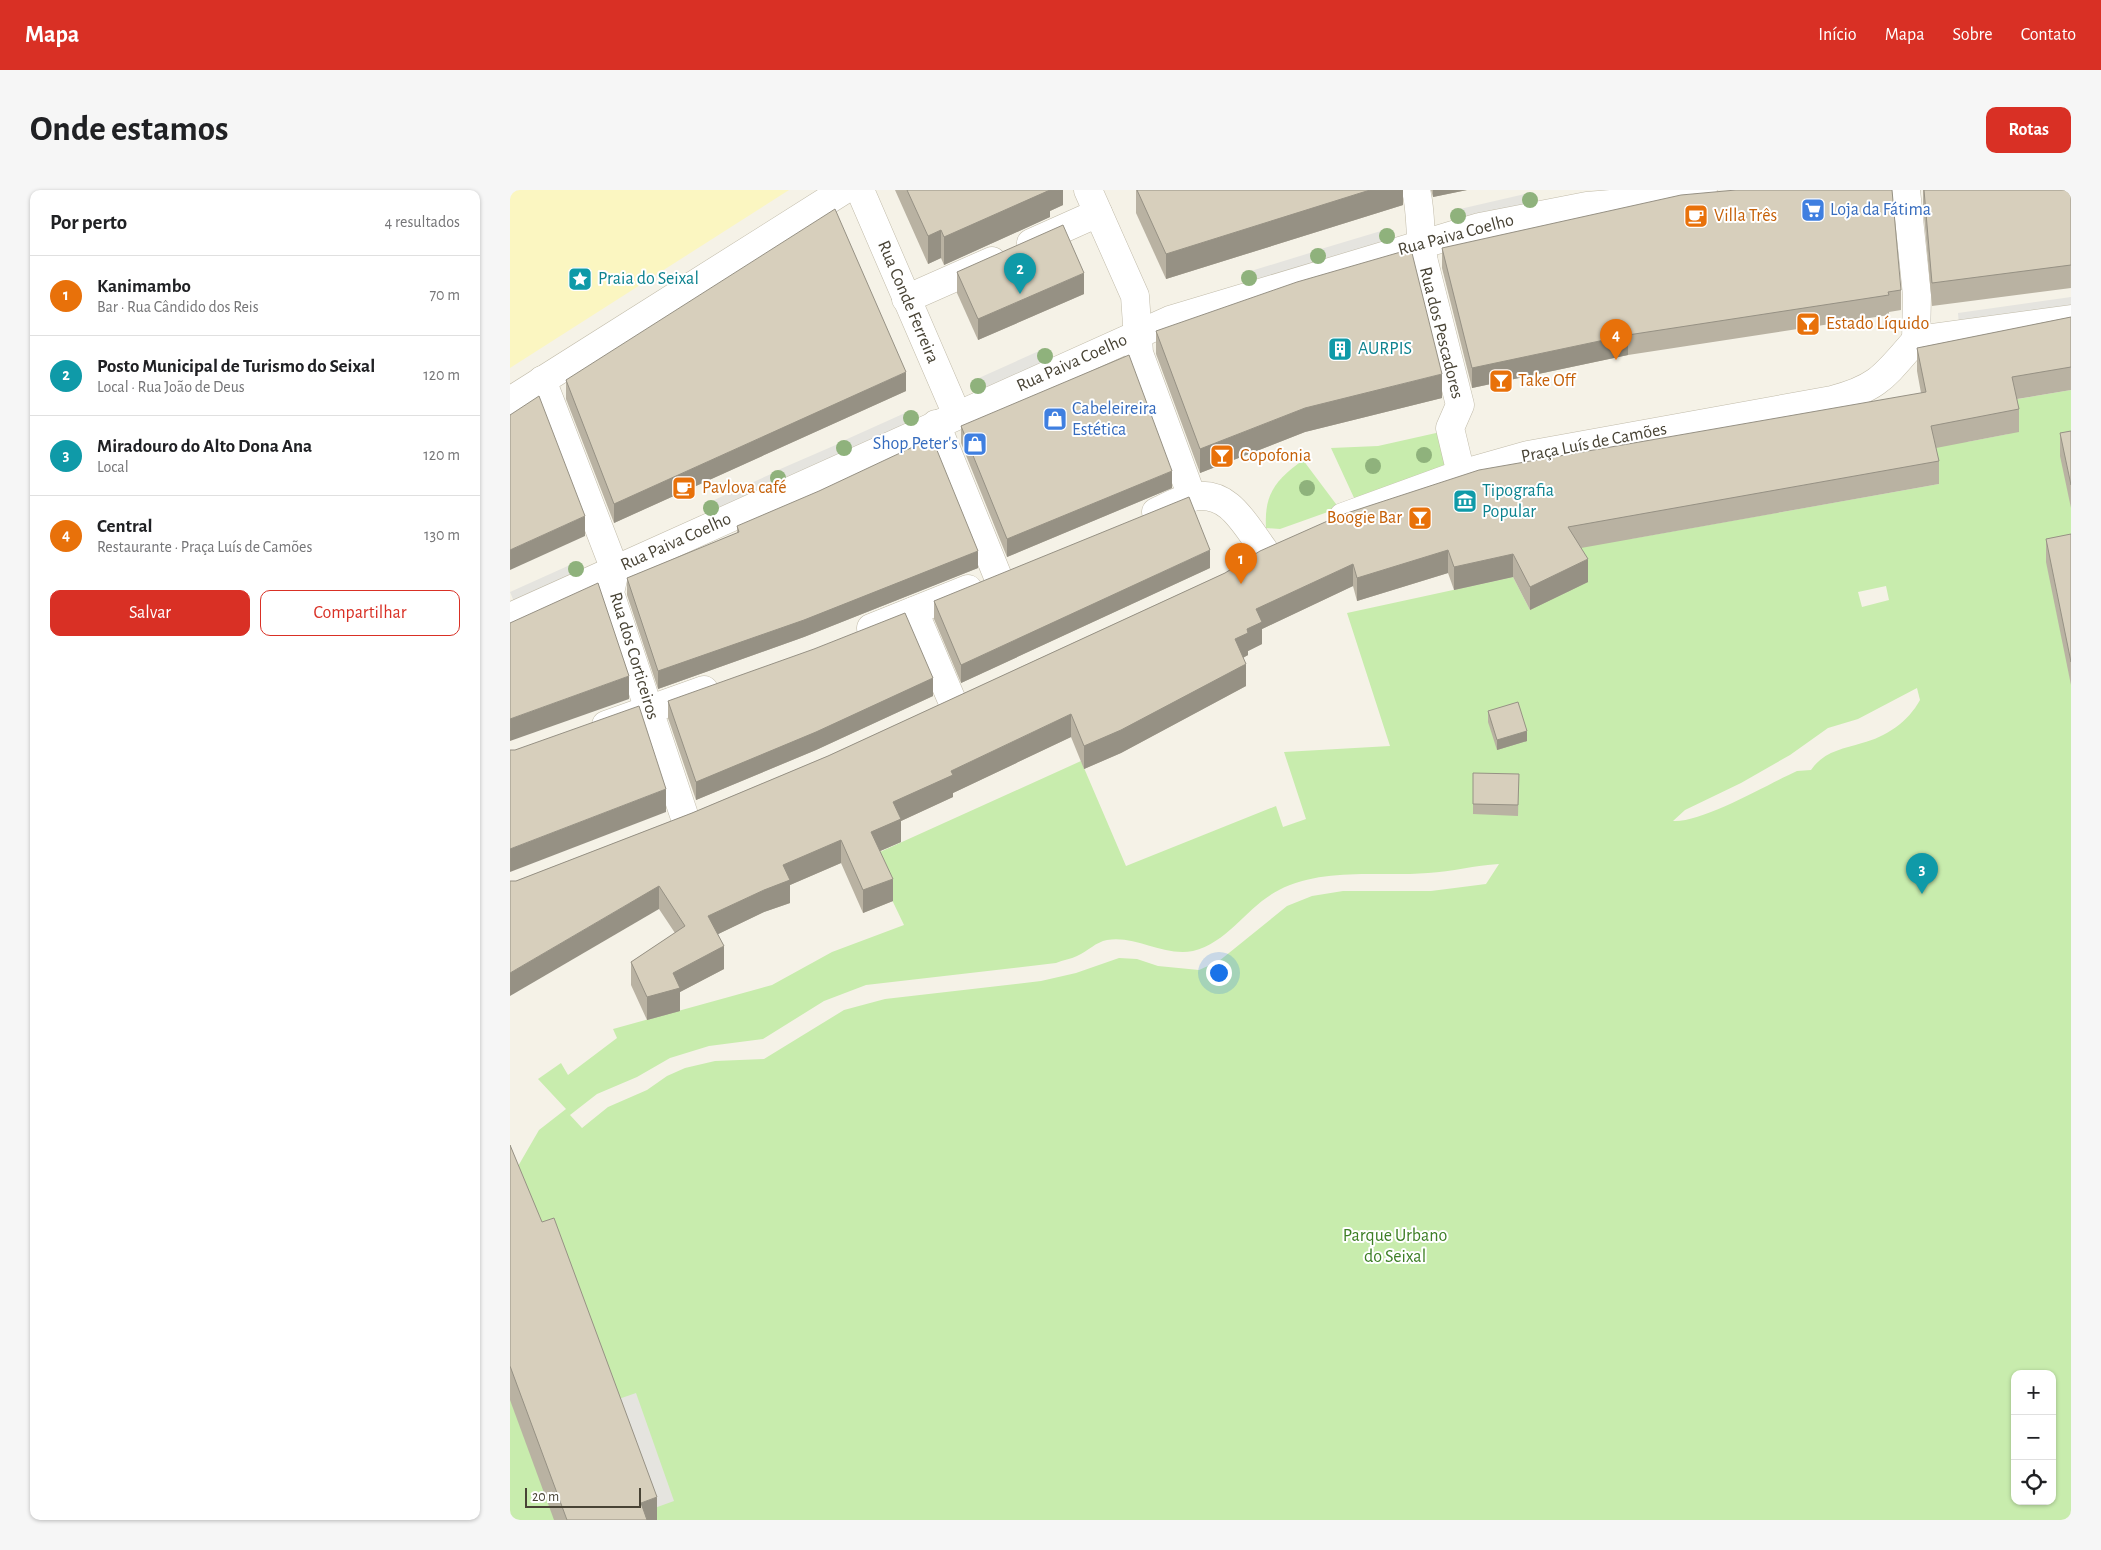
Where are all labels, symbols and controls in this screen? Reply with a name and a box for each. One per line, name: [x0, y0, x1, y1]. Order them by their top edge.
text: Mapa: [25, 23, 79, 47]
text: Início: [1818, 26, 1857, 44]
text: Mapa: [1885, 26, 1925, 44]
text: Sobre: [1953, 26, 1993, 44]
text: Contato: [2021, 26, 2076, 44]
button: Rotas: [1986, 107, 2071, 153]
text: Onde estamos: [30, 112, 229, 147]
supermarket icon: Loja da Fátima: [1800, 197, 1826, 223]
place label: Loja da Fátima: [1830, 201, 1931, 219]
cafe icon: Villa Três: [1683, 203, 1709, 229]
place label: Villa Três: [1714, 207, 1777, 225]
street label: Rua Paiva Coelho: [1396, 211, 1516, 259]
text: Por perto: [50, 212, 127, 233]
text: 4 resultados: [385, 214, 460, 230]
street label: Rua Conde Ferreira: [874, 238, 942, 366]
pin: 2: [1004, 253, 1036, 294]
street label: Rua dos Pescadores: [1416, 265, 1466, 401]
place icon: Praia do Seixal: [567, 266, 593, 292]
place label: Praia do Seixal: [598, 270, 699, 288]
text: Kanimambo: [97, 277, 191, 296]
text: 1: [63, 287, 69, 303]
text: 70 m: [429, 287, 460, 303]
text: Bar · Rua Cândido dos Reis: [97, 299, 259, 315]
bar icon: Estado Líquido: [1795, 311, 1821, 337]
place label: Estado Líquido: [1826, 315, 1929, 333]
pin: 4: [1600, 319, 1632, 360]
street label: Rua Paiva Coelho: [1014, 331, 1130, 395]
building icon: AURPIS: [1327, 336, 1353, 362]
place label: AURPIS: [1358, 340, 1412, 358]
text: Posto Municipal de Turismo do Seixal: [97, 357, 375, 376]
text: 2: [62, 367, 70, 383]
text: 120 m: [423, 367, 460, 383]
bar icon: Take Off: [1488, 368, 1514, 394]
place label: Take Off: [1518, 372, 1577, 390]
text: Local · Rua João de Deus: [97, 379, 245, 395]
place label: Cabeleireira Estética: [1072, 400, 1157, 439]
shop icon: Cabeleireira Estética: [1042, 406, 1068, 432]
street label: Praça Luís de Camões: [1520, 420, 1668, 466]
shop icon: Shop Peter's: [962, 431, 988, 457]
place label: Shop Peter's: [873, 435, 958, 453]
text: Miradouro do Alto Dona Ana: [97, 437, 312, 456]
bar icon: Copofonia: [1209, 443, 1235, 469]
text: 3: [63, 447, 69, 463]
text: 120 m: [423, 447, 460, 463]
place label: Copofonia: [1240, 447, 1311, 465]
text: Local: [97, 459, 129, 475]
cafe icon: Pavlova café: [671, 475, 697, 501]
place label: Pavlova café: [702, 479, 787, 497]
place label: Tipografia Popular: [1482, 482, 1554, 521]
museum icon: Tipografia Popular: [1452, 488, 1478, 514]
bar icon: Boogie Bar: [1407, 505, 1433, 531]
place label: Boogie Bar: [1327, 509, 1402, 527]
street label: Rua Paiva Coelho: [618, 510, 734, 574]
text: Central: [97, 517, 153, 536]
text: 4: [62, 527, 70, 543]
text: 130 m: [424, 527, 460, 543]
text: Restaurante · Praça Luís de Camões: [97, 539, 312, 555]
pin: 1: [1225, 543, 1257, 584]
button: Salvar: [50, 590, 250, 636]
button: Compartilhar: [260, 590, 460, 636]
street label: Rua dos Corticeiros: [606, 590, 662, 722]
pin: 3: [1906, 853, 1938, 894]
your location: [1206, 960, 1232, 986]
park label: Parque Urbano do Seixal: [1343, 1227, 1448, 1266]
map controls: [2011, 1370, 2056, 1505]
button: +: [2011, 1370, 2056, 1415]
button: −: [2011, 1415, 2056, 1460]
button: locate: [2011, 1460, 2056, 1505]
scale bar: [525, 1485, 641, 1508]
text: 20 m: [532, 1490, 559, 1504]

